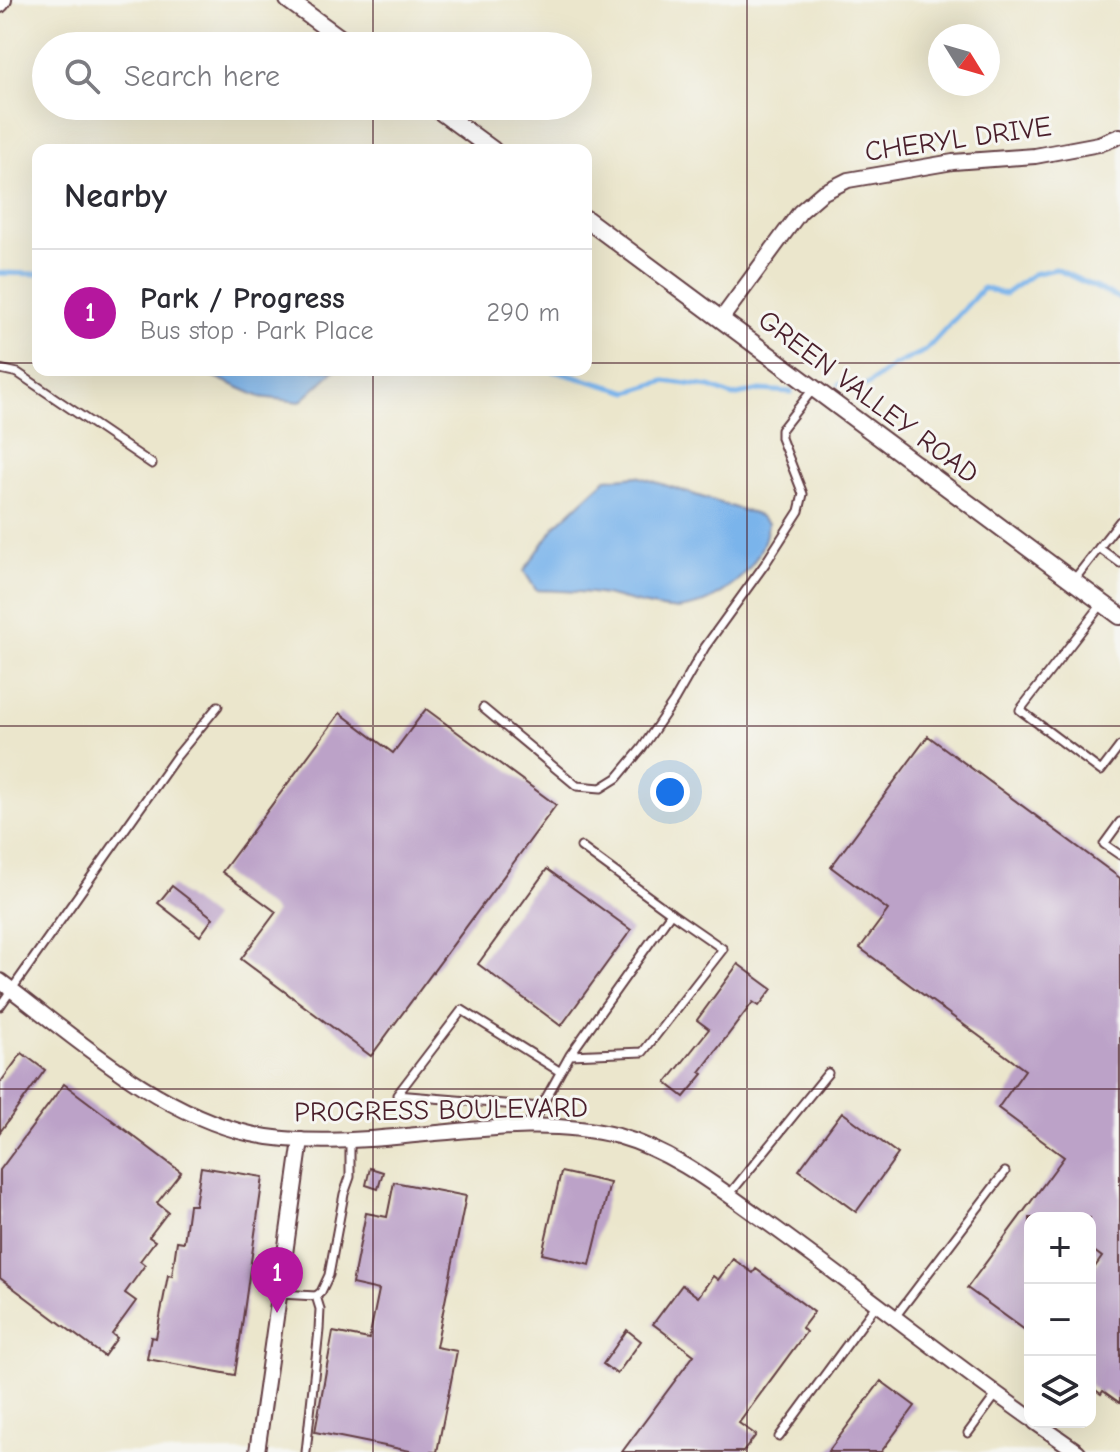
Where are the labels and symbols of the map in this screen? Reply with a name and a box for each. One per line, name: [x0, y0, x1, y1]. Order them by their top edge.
north arrow: [928, 24, 1000, 96]
street label: CHERYL DRIVE: [863, 110, 1054, 168]
street label: GREEN VALLEY ROAD: [752, 304, 985, 490]
your location: [650, 772, 690, 812]
street label: PROGRESS BOULEVARD: [294, 1091, 588, 1129]
pin: 1: [251, 1247, 303, 1313]

